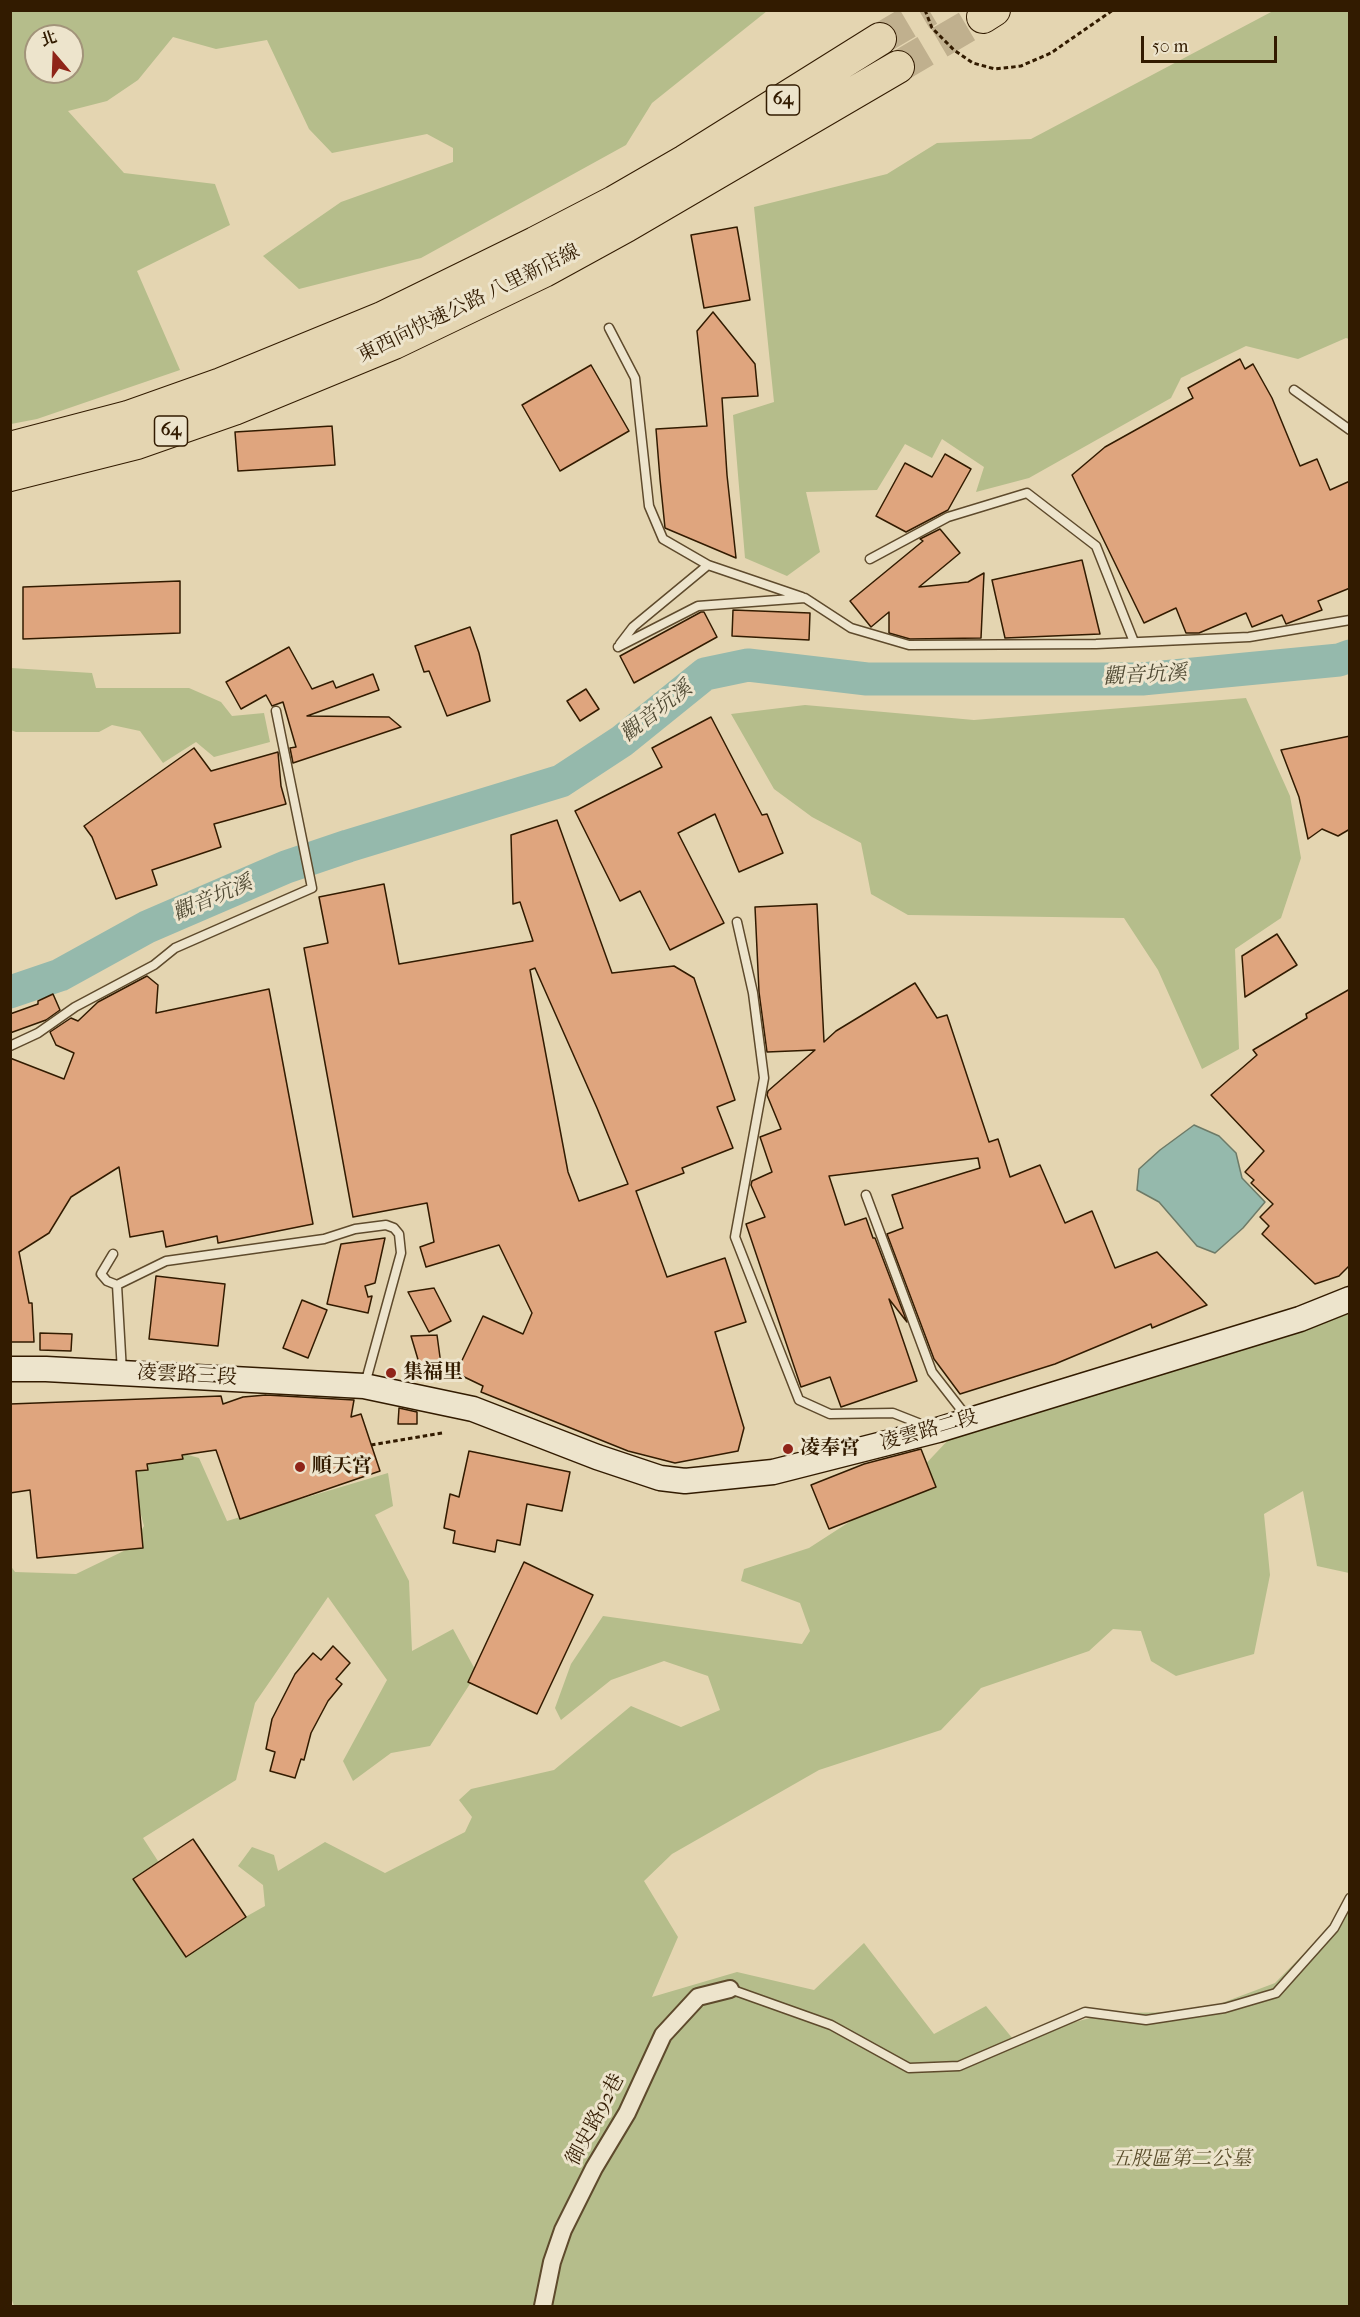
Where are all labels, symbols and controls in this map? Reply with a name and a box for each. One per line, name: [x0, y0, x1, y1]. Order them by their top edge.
north arrow: [24, 24, 84, 84]
scale bar: [1144, 24, 1280, 62]
text: 北: [38, 27, 59, 50]
text: 50 m: [1152, 36, 1188, 57]
road number: 64: [766, 85, 800, 115]
street label: 東西向快速公路 八里新店線: [354, 240, 584, 368]
road number: 64: [154, 416, 188, 446]
water label: 觀音坑溪: [1102, 661, 1188, 691]
water label: 觀音坑溪: [616, 676, 698, 748]
water label: 觀音坑溪: [169, 871, 257, 927]
street label: 凌雲路三段: [136, 1361, 238, 1391]
place label: 集福里: [403, 1361, 463, 1385]
marker: 集福里: [384, 1366, 398, 1380]
street label: 凌雲路二段: [878, 1406, 980, 1456]
place label: 凌奉宮: [800, 1437, 860, 1461]
marker: 凌奉宮: [781, 1442, 795, 1456]
place label: 順天宮: [312, 1455, 372, 1479]
marker: 順天宮: [293, 1460, 307, 1474]
street label: 御史路92巷: [562, 2070, 630, 2170]
park label: 五股區第二公墓: [1111, 2148, 1251, 2172]

